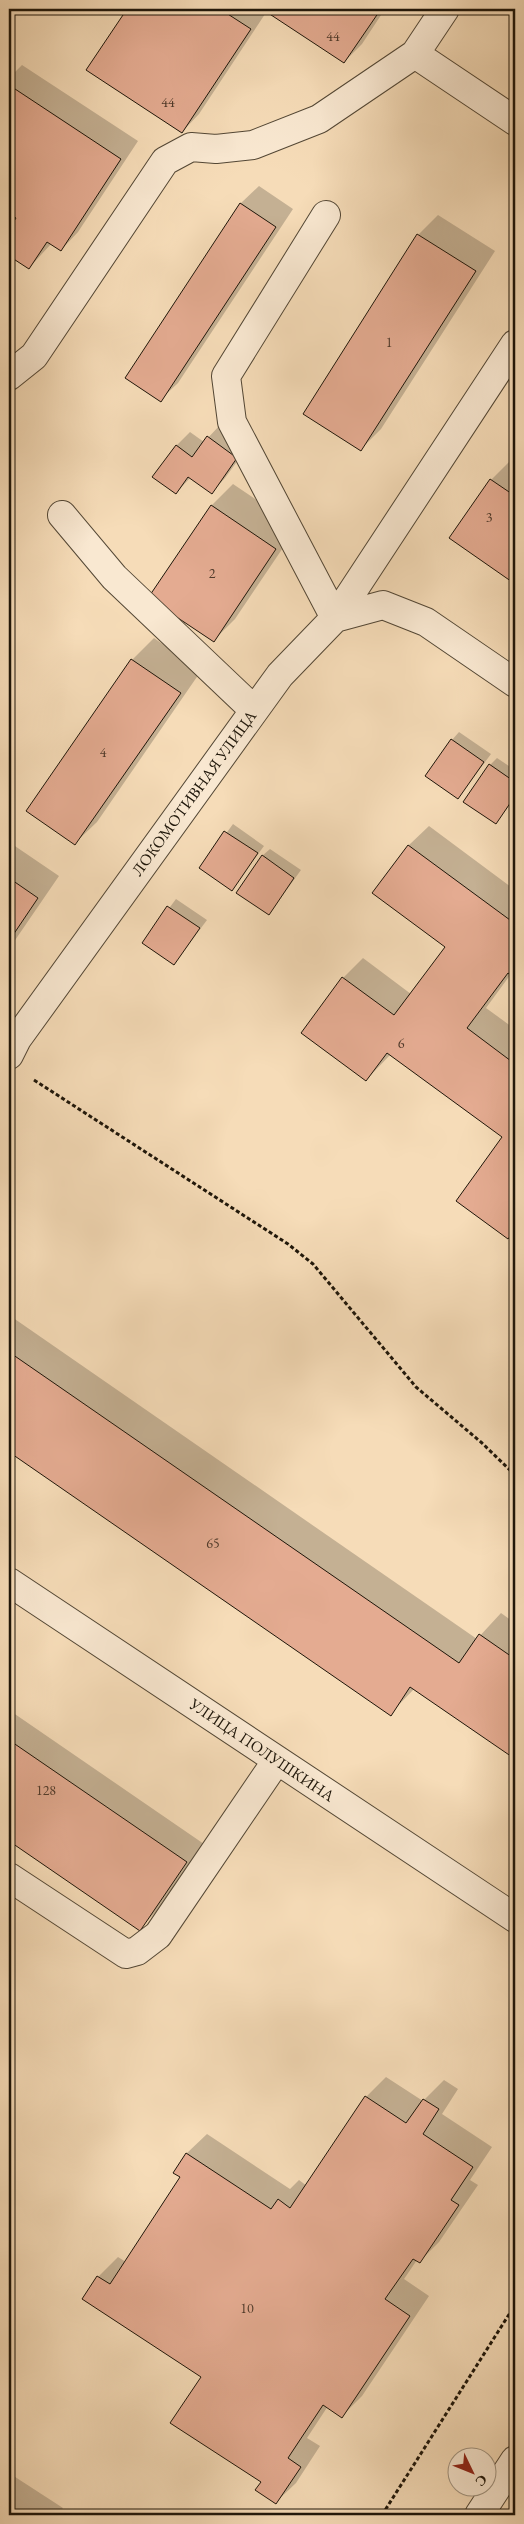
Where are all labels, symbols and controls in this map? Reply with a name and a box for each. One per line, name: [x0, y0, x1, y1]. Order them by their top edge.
house number: 44: [326, 27, 340, 45]
house number: 44: [161, 93, 175, 111]
house number: 1: [386, 333, 392, 351]
house number: 3: [486, 508, 493, 526]
house number: 2: [209, 564, 216, 582]
street label: ЛОКОМОТИВНАЯ УЛИЦА: [127, 705, 262, 880]
house number: 4: [100, 743, 107, 761]
house number: 6: [398, 1034, 405, 1052]
house number: 65: [206, 1534, 220, 1552]
street label: УЛИЦА ПОЛУШКИНА: [185, 1693, 339, 1807]
house number: 128: [36, 1781, 56, 1799]
house number: 10: [240, 2299, 254, 2317]
north arrow: [446, 2446, 496, 2496]
text: С: [471, 2471, 491, 2491]

